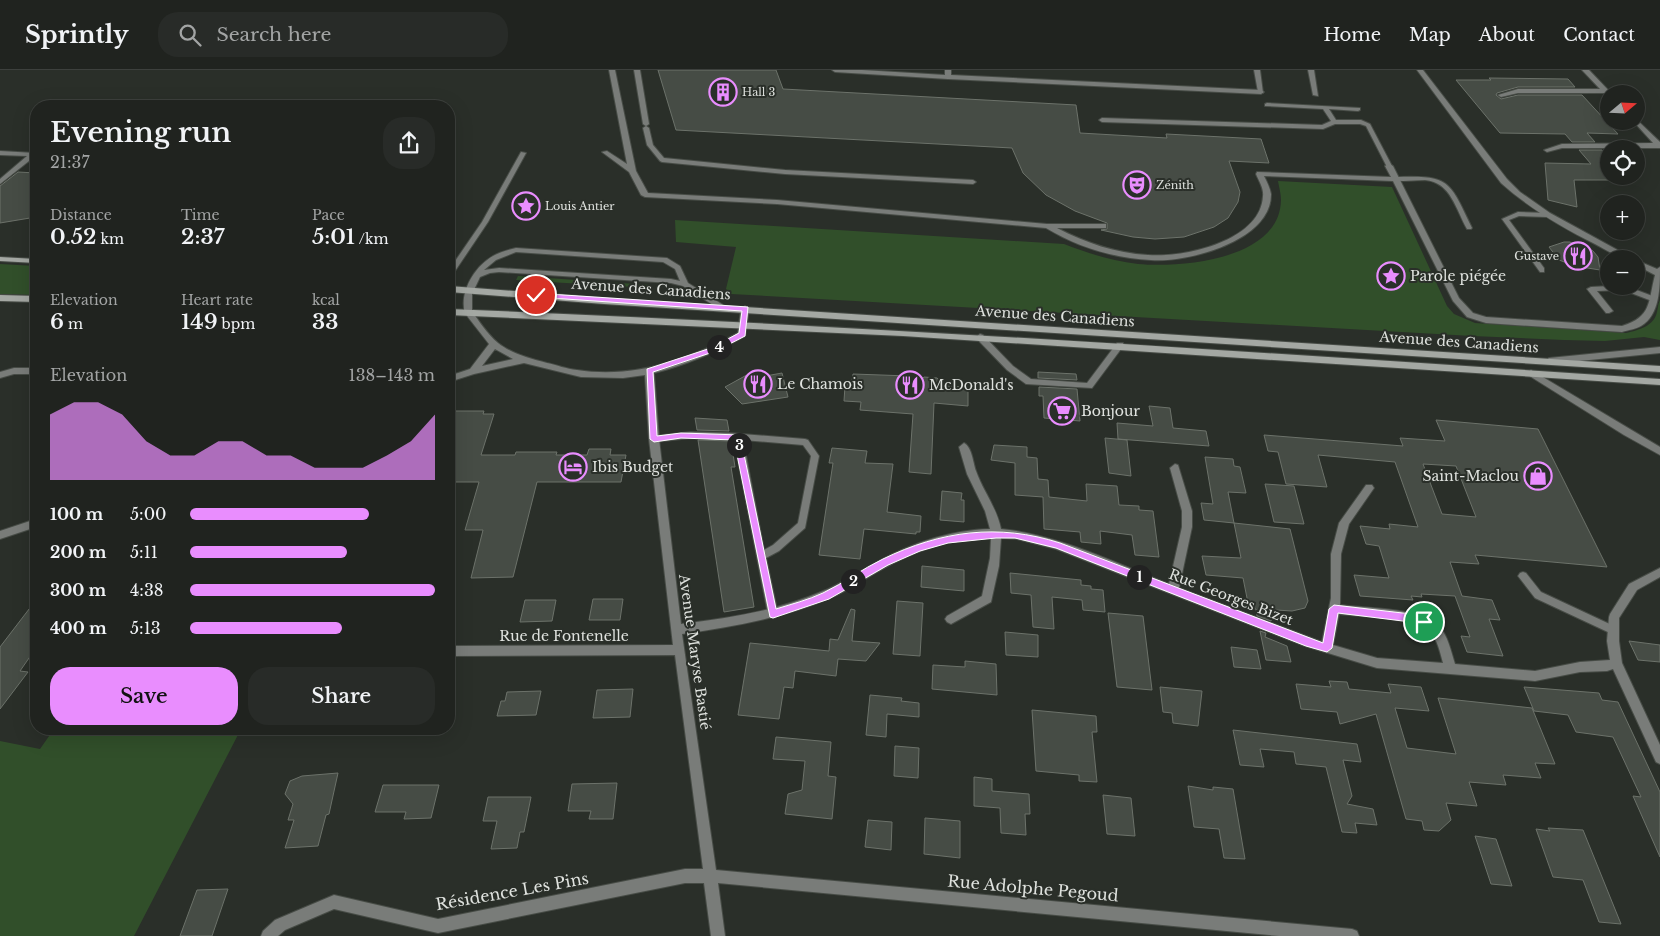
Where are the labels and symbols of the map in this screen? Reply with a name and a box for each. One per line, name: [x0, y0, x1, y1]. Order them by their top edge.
building icon: Hall 3: [708, 77, 738, 107]
place label: Hall 3: [742, 85, 776, 99]
north arrow: [1600, 85, 1645, 130]
theatre icon: Zénith: [1122, 170, 1152, 200]
place label: Zénith: [1156, 178, 1194, 192]
place icon: Louis Antier: [511, 191, 541, 221]
place label: Louis Antier: [545, 199, 615, 213]
restaurant icon: Gustave: [1563, 241, 1593, 271]
place label: Gustave: [1514, 249, 1559, 263]
place icon: Parole piégée: [1376, 261, 1406, 291]
place label: Parole piégée: [1410, 267, 1506, 285]
pin: [515, 274, 557, 316]
street label: Avenue des Canadiens: [570, 274, 731, 304]
street label: Avenue des Canadiens: [974, 301, 1135, 331]
street label: Avenue des Canadiens: [1378, 327, 1539, 357]
pin: 4: [706, 334, 732, 360]
restaurant icon: Le Chamois: [743, 369, 773, 399]
restaurant icon: McDonald's: [895, 370, 925, 400]
place label: Le Chamois: [777, 375, 863, 393]
place label: McDonald's: [929, 376, 1014, 394]
supermarket icon: Bonjour: [1047, 396, 1077, 426]
place label: Bonjour: [1081, 402, 1140, 420]
pin: 3: [726, 432, 752, 458]
hotel icon: Ibis Budget: [558, 452, 588, 482]
place label: Ibis Budget: [592, 458, 674, 476]
shop icon: Saint-Maclou: [1523, 461, 1553, 491]
place label: Saint-Maclou: [1423, 467, 1520, 485]
pin: 1: [1126, 564, 1152, 590]
street label: Rue Georges Bizet: [1166, 565, 1296, 629]
pin: 2: [840, 568, 866, 594]
street label: Avenue Maryse Bastié: [675, 572, 715, 731]
pin: [1403, 601, 1445, 643]
street label: Rue de Fontenelle: [499, 627, 629, 645]
street label: Résidence Les Pins: [434, 868, 590, 914]
street label: Rue Adolphe Pegoud: [947, 871, 1120, 905]

